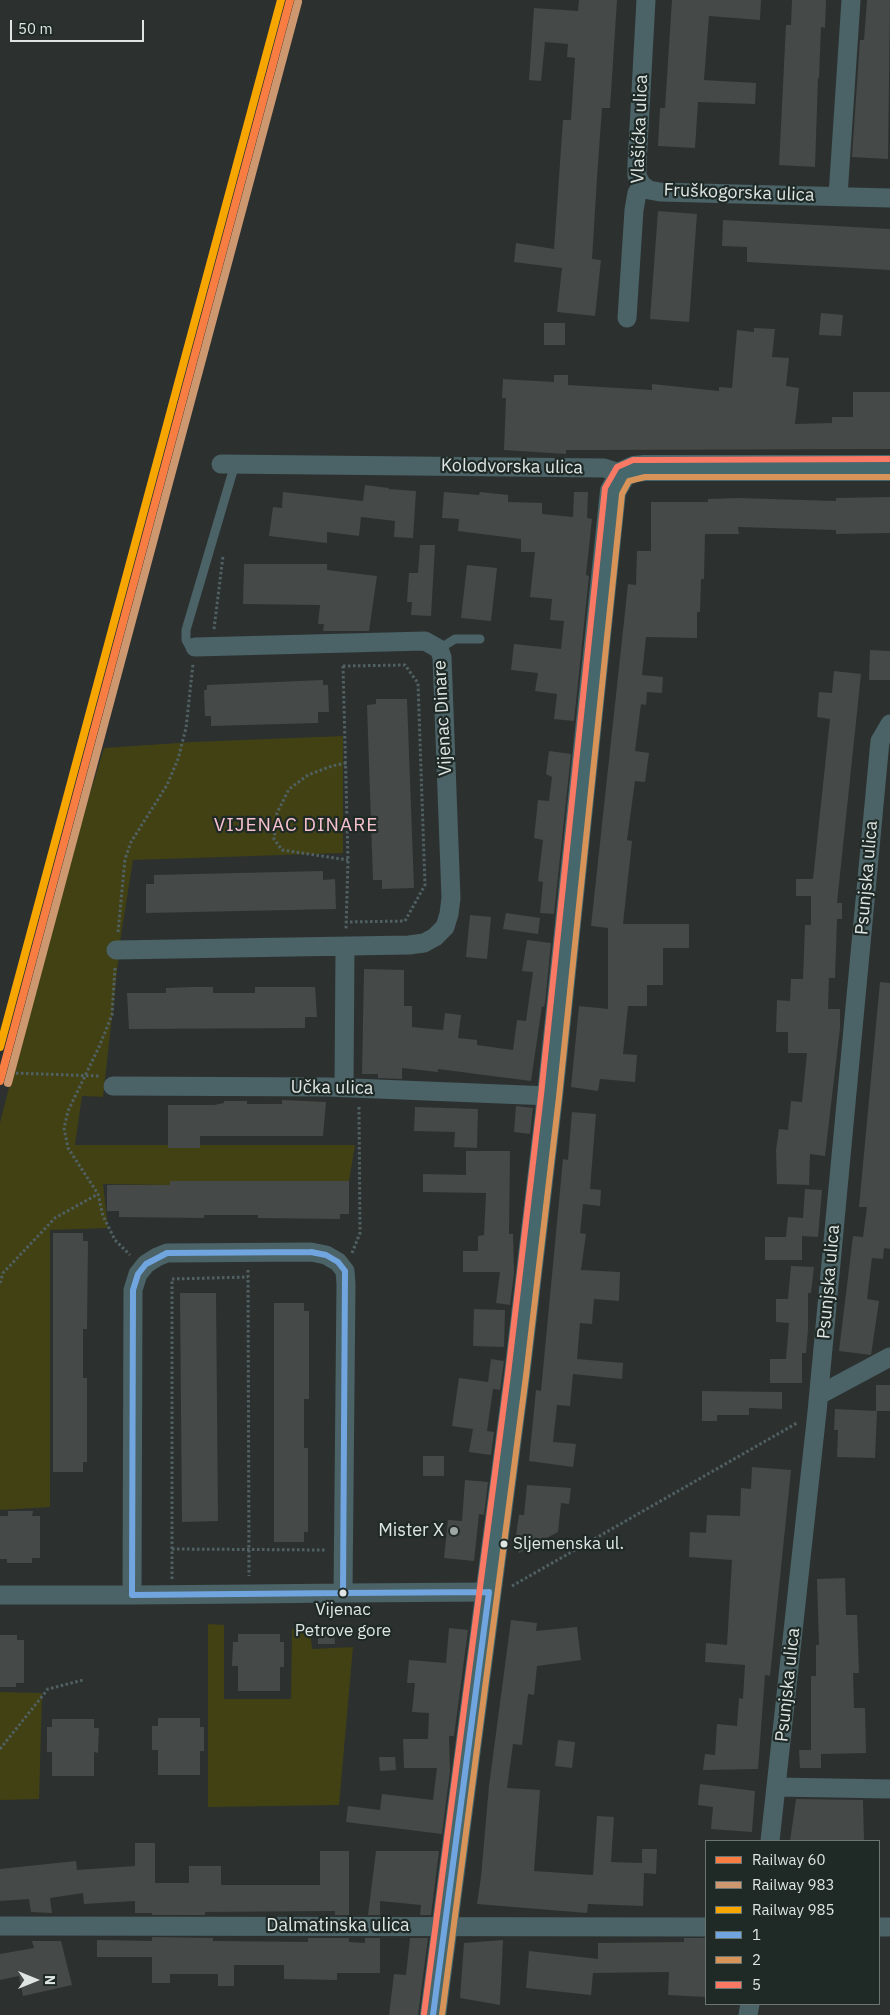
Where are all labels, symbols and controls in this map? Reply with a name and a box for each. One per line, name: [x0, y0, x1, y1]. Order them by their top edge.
scale bar: [12, 10, 146, 42]
text: 50 m: [18, 19, 53, 38]
street label: Vlašićka ulica: [627, 74, 653, 184]
street label: Fruškogorska ulica: [663, 180, 815, 206]
street label: Kolodvorska ulica: [441, 455, 583, 479]
street label: Vijenac Dinare: [429, 660, 457, 776]
district label: VIJENAC DINARE: [212, 815, 380, 837]
street label: Psunjska ulica: [851, 820, 883, 936]
street label: Učka ulica: [290, 1076, 374, 1100]
street label: Psunjska ulica: [813, 1224, 845, 1340]
place label: Mister X: [378, 1520, 444, 1542]
marker: Mister X: [448, 1525, 460, 1537]
place label: Sljemenska ul.: [513, 1534, 624, 1554]
marker: Sljemenska ul.: [499, 1539, 509, 1549]
marker: Vijenac Petrove gore: [338, 1588, 348, 1598]
place label: Vijenac Petrove gore: [295, 1600, 391, 1640]
street label: Psunjska ulica: [771, 1627, 805, 1743]
legend: [705, 1840, 880, 2005]
text: Railway 60: [752, 1850, 826, 1869]
text: Railway 983: [752, 1875, 835, 1894]
text: Railway 985: [752, 1900, 835, 1919]
street label: Dalmatinska ulica: [266, 1915, 410, 1937]
text: 1: [752, 1925, 761, 1944]
text: 2: [752, 1950, 761, 1969]
north arrow: [10, 1955, 60, 2005]
text: N: [41, 1975, 59, 1985]
text: 5: [752, 1975, 761, 1994]

